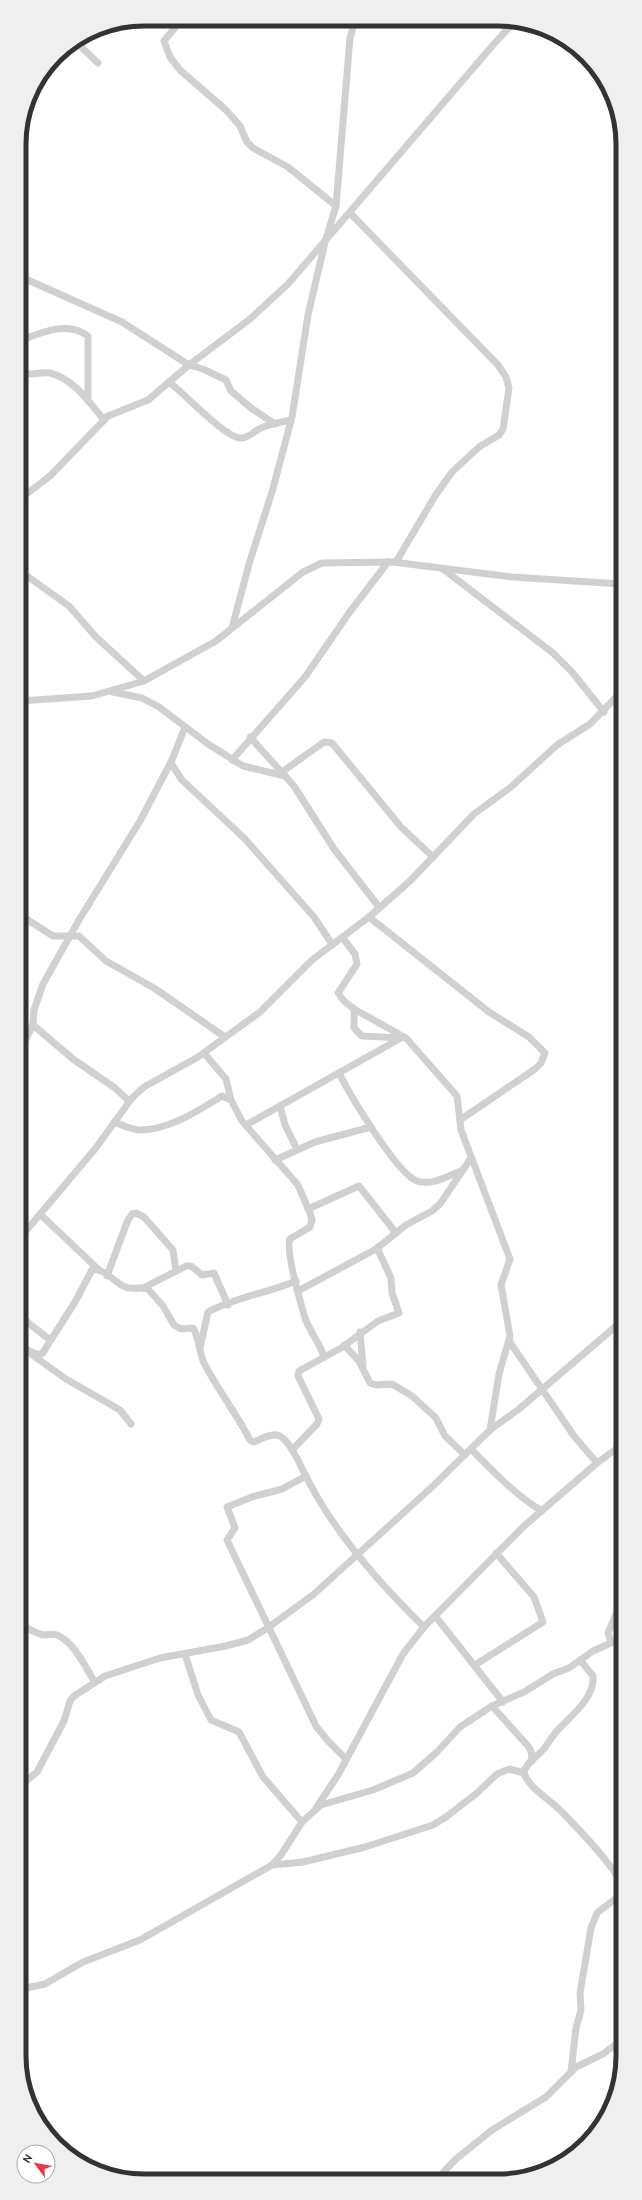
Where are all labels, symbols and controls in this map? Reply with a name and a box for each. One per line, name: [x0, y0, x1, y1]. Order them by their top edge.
north arrow: [16, 2144, 56, 2184]
text: N: [20, 2152, 36, 2166]

